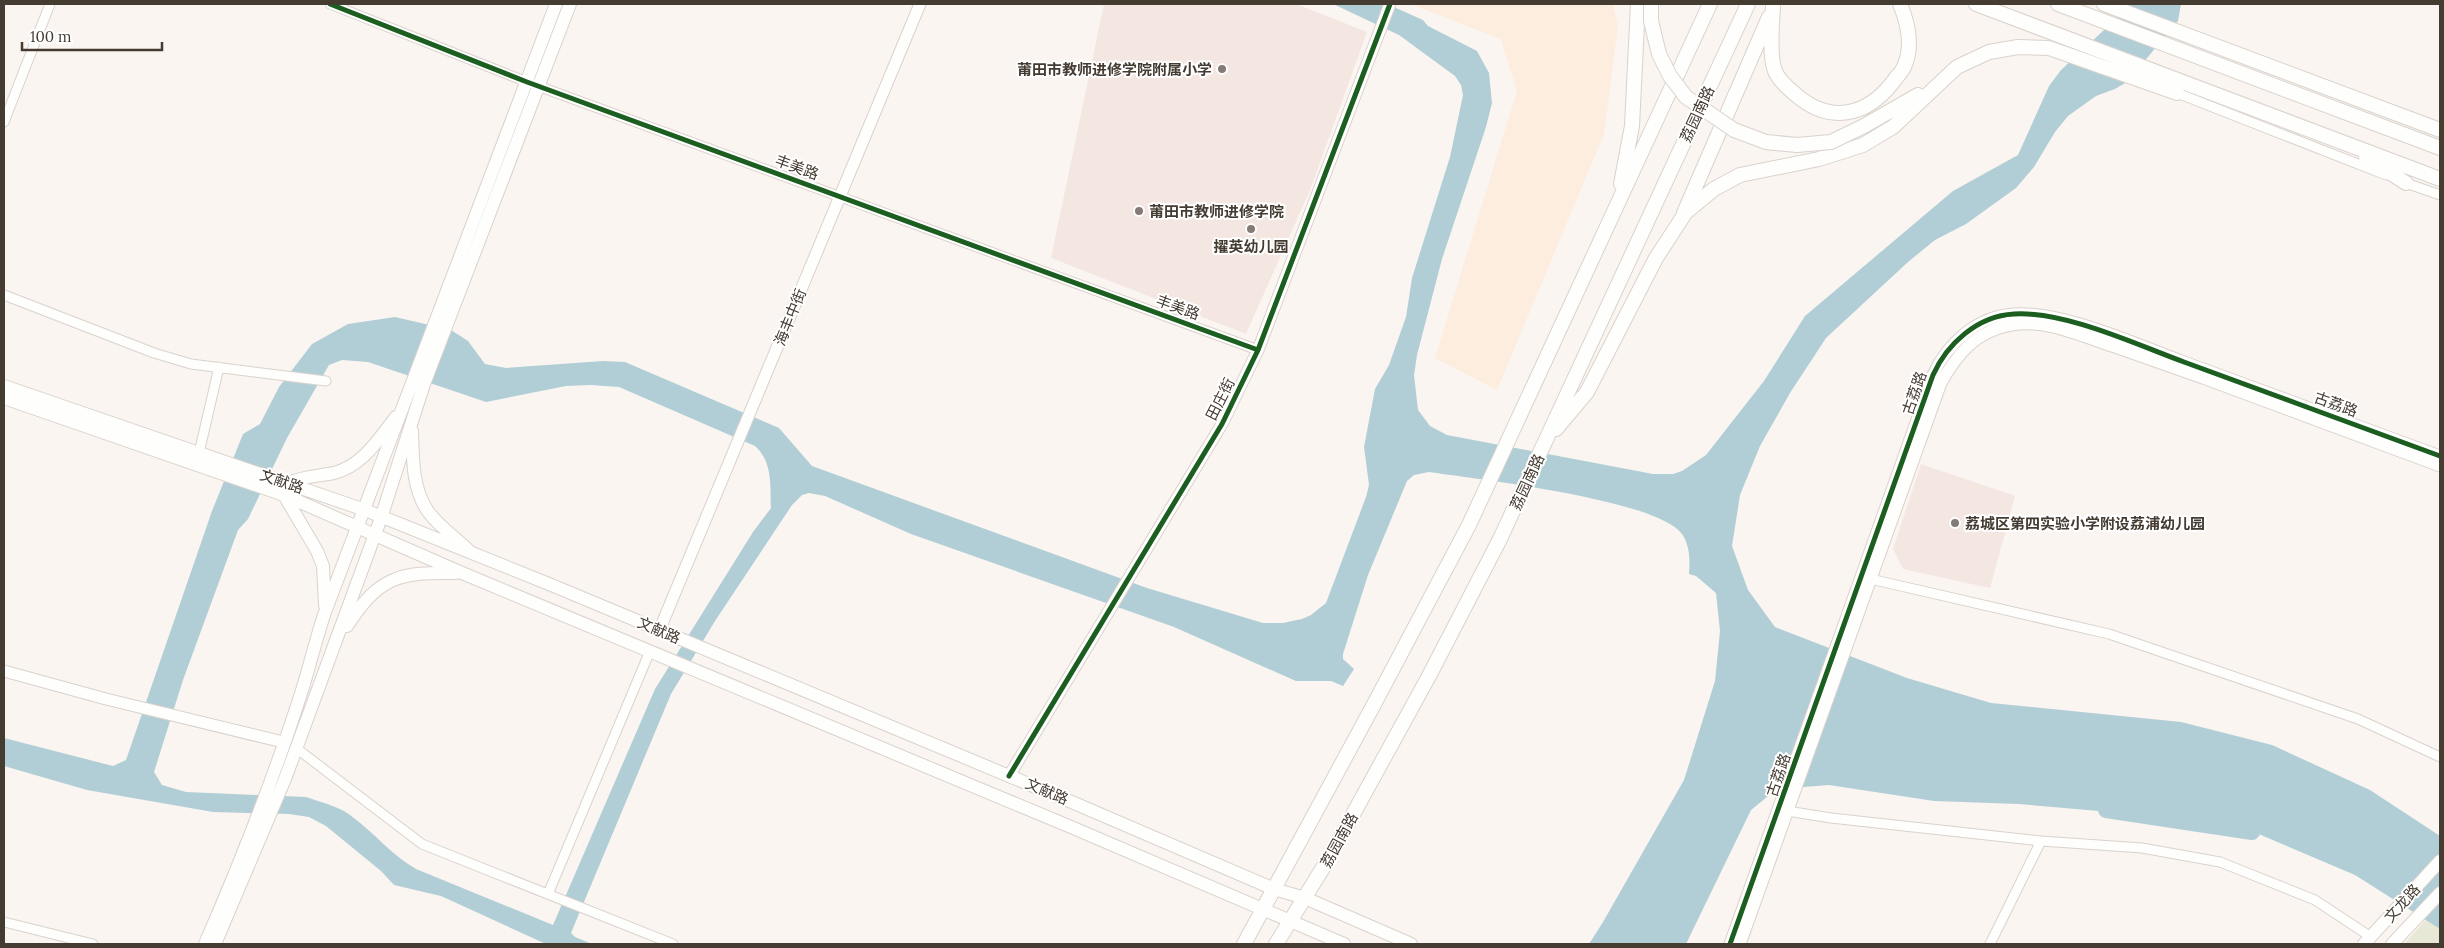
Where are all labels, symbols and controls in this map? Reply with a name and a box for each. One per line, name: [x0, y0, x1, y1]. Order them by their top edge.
scale bar: [22, 20, 162, 52]
text: 100 m: [30, 27, 71, 46]
place label: 莆田市教师进修学院附属小学: [1017, 60, 1212, 79]
marker: 莆田市教师进修学院附属小学: [1216, 63, 1228, 75]
street label: 荔园南路: [1676, 83, 1718, 145]
street label: 丰美路: [773, 150, 821, 184]
place label: 莆田市教师进修学院: [1149, 202, 1284, 221]
marker: 莆田市教师进修学院: [1133, 205, 1145, 217]
marker: 擢英幼儿园: [1245, 223, 1257, 235]
place label: 擢英幼儿园: [1213, 237, 1289, 256]
street label: 海丰中街: [770, 286, 810, 348]
street label: 丰美路: [1154, 290, 1202, 324]
street label: 古荔路: [1898, 369, 1930, 417]
street label: 田庄街: [1201, 375, 1239, 423]
street label: 古荔路: [2312, 387, 2360, 421]
street label: 荔园南路: [1506, 451, 1548, 513]
street label: 文献路: [258, 465, 306, 497]
place label: 荔城区第四实验小学附设荔浦幼儿园: [1965, 514, 2205, 533]
marker: 荔城区第四实验小学附设荔浦幼儿园: [1949, 517, 1961, 529]
street label: 文献路: [635, 612, 683, 648]
street label: 古荔路: [1762, 751, 1794, 799]
street label: 文献路: [1023, 773, 1071, 809]
street label: 荔园南路: [1316, 809, 1362, 871]
street label: 文龙路: [2380, 880, 2424, 926]

